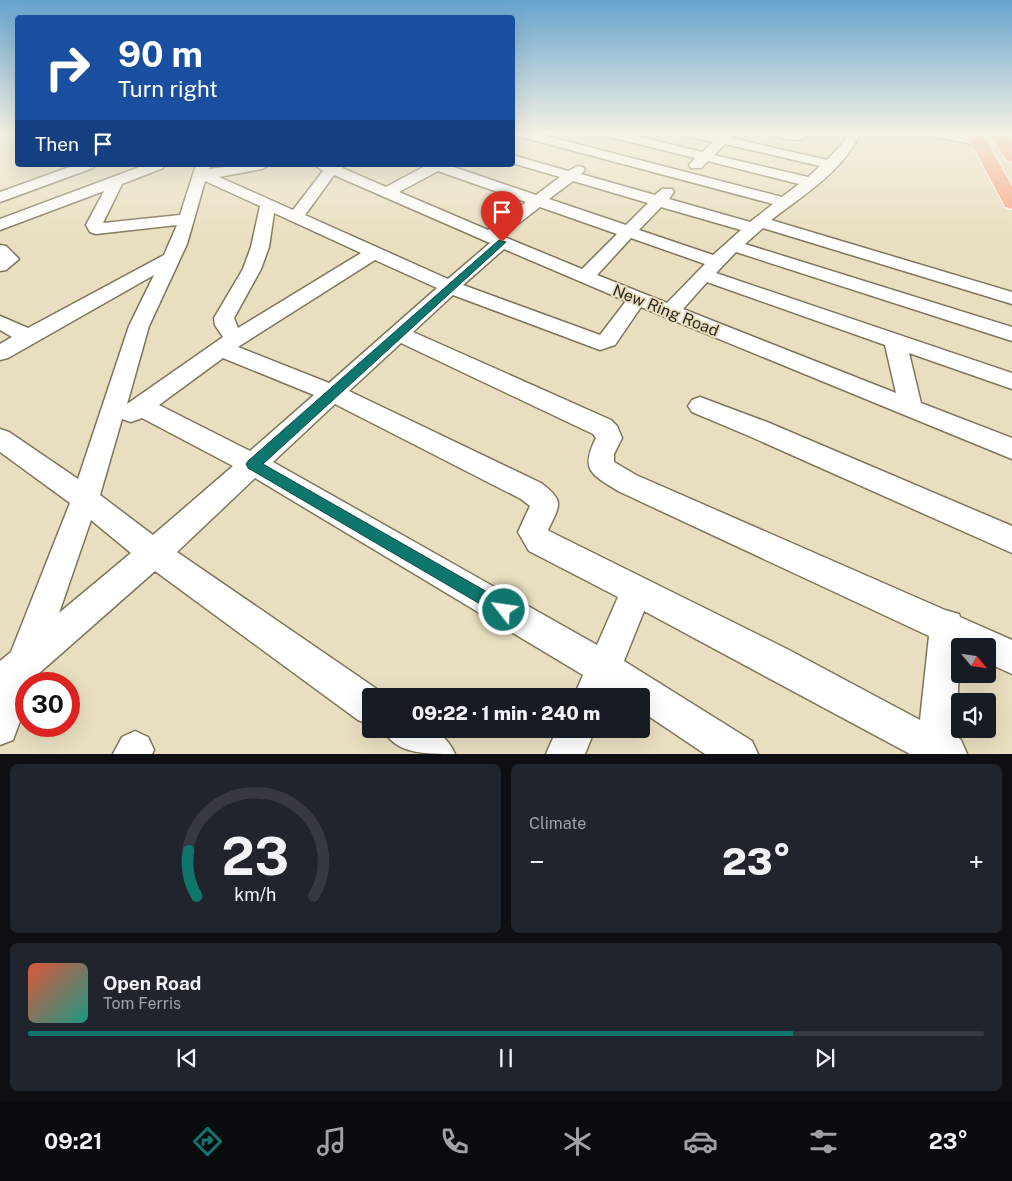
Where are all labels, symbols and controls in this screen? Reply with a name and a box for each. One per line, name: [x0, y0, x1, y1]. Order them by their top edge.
text: 90 m: [118, 34, 203, 75]
icon: right: [35, 35, 100, 100]
text: Turn right: [118, 76, 218, 102]
icon: arrive: [89, 130, 117, 158]
text: Then: [35, 133, 79, 155]
pin: [481, 191, 523, 242]
icon: arrive: [488, 198, 516, 226]
street label: New Ring Road: [610, 280, 722, 340]
position arrow: [477, 583, 529, 635]
north arrow: [951, 638, 996, 682]
map controls: [951, 638, 996, 738]
speed limit sign: 30: [15, 672, 80, 737]
button: sound: [951, 693, 996, 738]
text: 09:22 · 1 min · 240 m: [412, 702, 600, 724]
text: Climate: [529, 814, 586, 833]
text: 23: [222, 826, 289, 887]
text: 23°: [722, 839, 791, 884]
text: −: [529, 845, 545, 878]
text: +: [968, 845, 984, 878]
text: km/h: [234, 884, 277, 905]
text: Open Road: [103, 972, 201, 994]
text: Tom Ferris: [103, 994, 181, 1013]
icon: previous: [173, 1044, 201, 1072]
icon: pause: [492, 1044, 520, 1072]
icon: next: [811, 1044, 839, 1072]
icon: directions: [190, 1124, 225, 1159]
icon: music: [314, 1124, 349, 1159]
icon: phone: [437, 1124, 472, 1159]
icon: climate: [560, 1124, 595, 1159]
icon: car: [683, 1124, 718, 1159]
icon: filters: [806, 1124, 841, 1159]
text: 09:21: [44, 1128, 102, 1154]
text: 23°: [929, 1128, 968, 1154]

